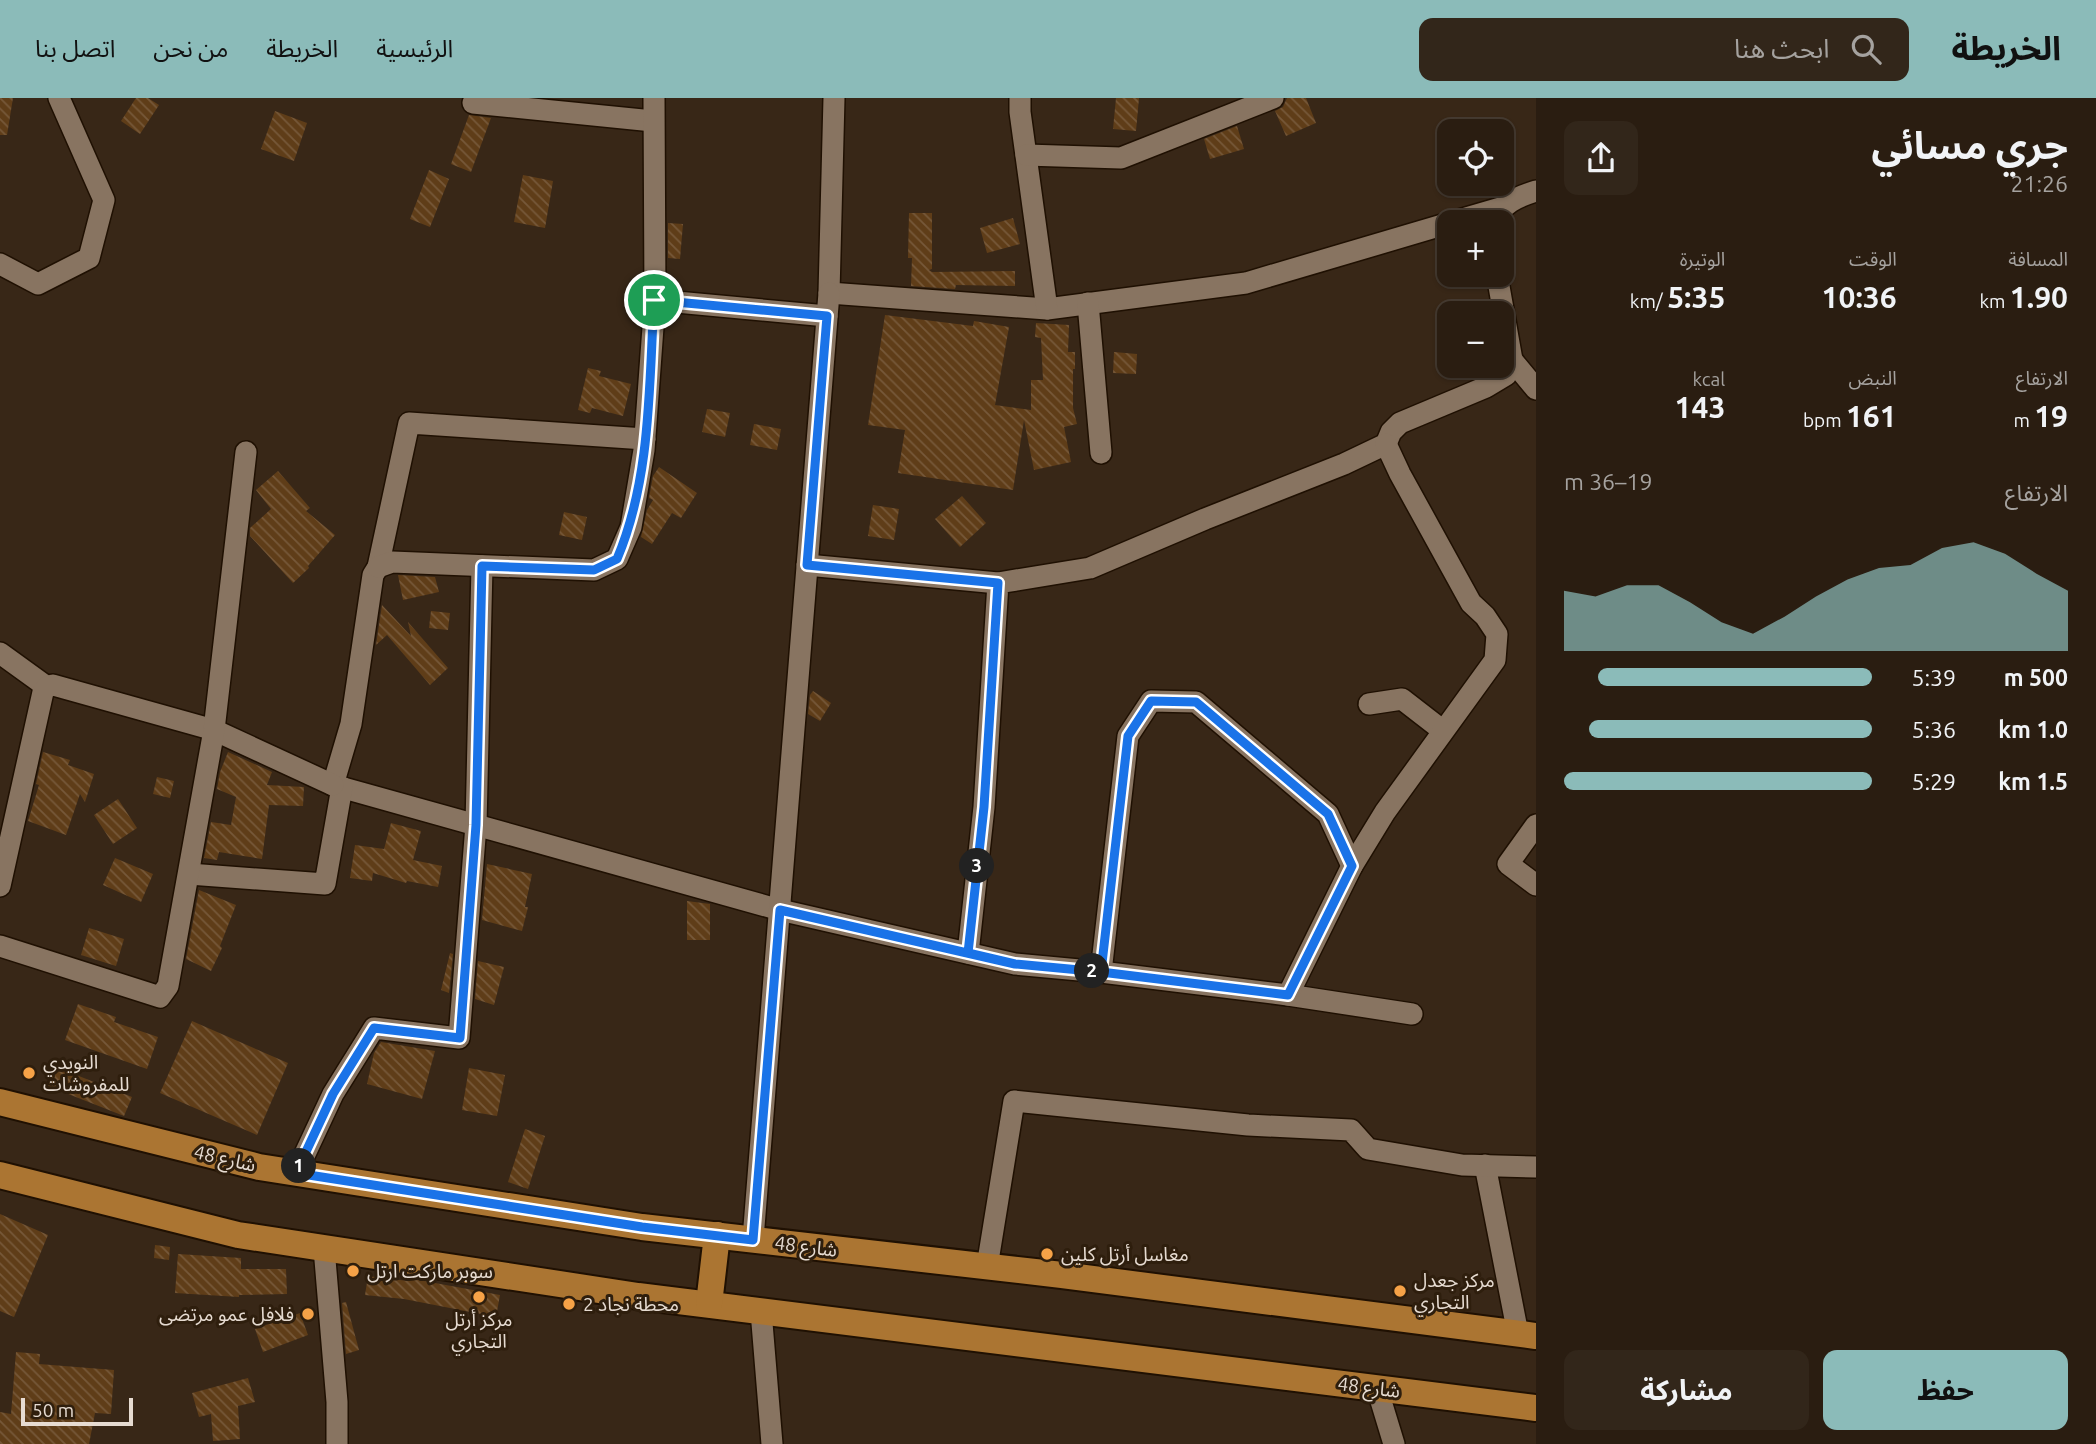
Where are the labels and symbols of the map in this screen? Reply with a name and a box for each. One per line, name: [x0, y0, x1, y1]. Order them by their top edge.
pin: [624, 270, 684, 330]
pin: 3: [960, 848, 995, 884]
pin: 2: [1074, 954, 1110, 988]
place label: النويدي للمفروشات: [43, 1051, 129, 1096]
marker: النويدي للمفروشات: [21, 1065, 37, 1081]
street label: شارع 48: [191, 1140, 258, 1179]
pin: 1: [282, 1148, 316, 1184]
street label: شارع 48: [773, 1231, 839, 1264]
place label: مغاسل أرتل كلين: [1061, 1243, 1189, 1266]
marker: مغاسل أرتل كلين: [1039, 1246, 1055, 1262]
place label: سوبر ماركت ارتل: [367, 1260, 493, 1283]
marker: سوبر ماركت ارتل: [345, 1263, 361, 1279]
place label: مركز جعدل التجاري: [1414, 1269, 1495, 1317]
marker: مركز جعدل التجاري: [1392, 1283, 1408, 1299]
marker: مركز أرتل التجاري: [471, 1289, 487, 1305]
place label: محطة نجاد 2: [583, 1293, 679, 1315]
marker: محطة نجاد 2: [561, 1296, 577, 1312]
place label: فلافل عمو مرتضى: [159, 1303, 294, 1326]
marker: فلافل عمو مرتضى: [300, 1306, 316, 1322]
place label: مركز أرتل التجاري: [446, 1308, 512, 1356]
street label: شارع 48: [1336, 1372, 1402, 1405]
scale bar: [21, 1395, 133, 1427]

